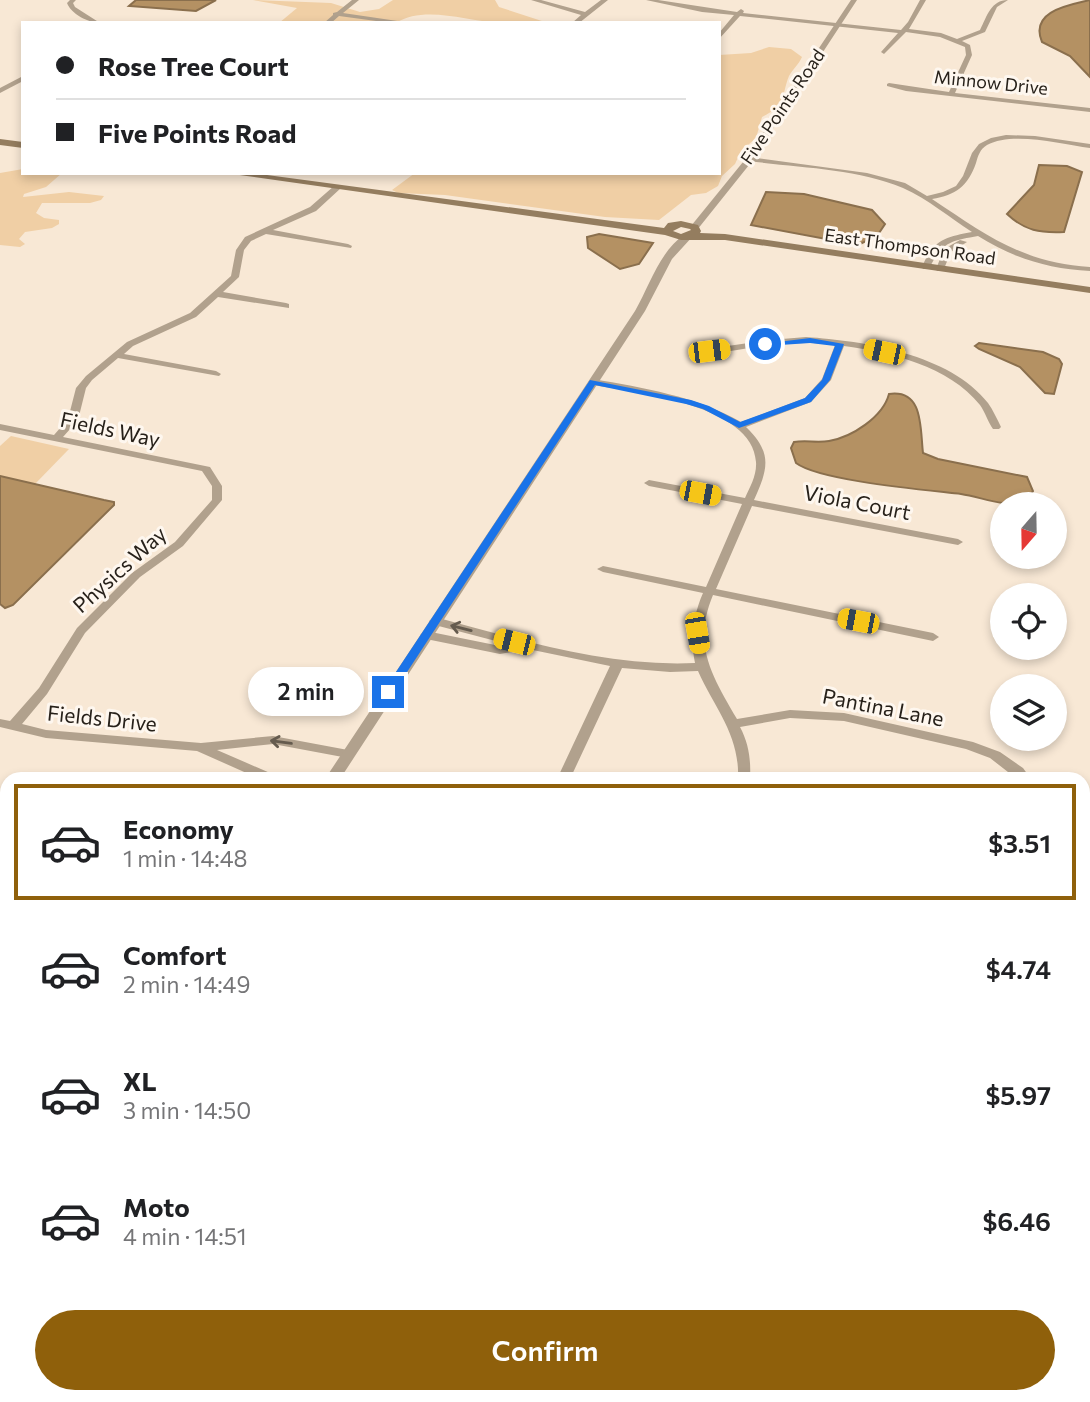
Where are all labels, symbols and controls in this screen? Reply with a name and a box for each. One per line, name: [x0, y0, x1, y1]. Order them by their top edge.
street label: Five Points Road: [735, 45, 829, 168]
text: Rose Tree Court: [98, 50, 289, 81]
street label: Minnow Drive: [933, 65, 1049, 99]
text: Five Points Road: [98, 117, 296, 148]
street label: East Thompson Road: [823, 223, 997, 269]
route start: [749, 328, 781, 360]
car: [862, 337, 907, 367]
car: [687, 338, 732, 364]
street label: Fields Way: [58, 406, 163, 451]
car: [678, 479, 723, 507]
street label: Viola Court: [802, 479, 913, 524]
north arrow: [990, 492, 1068, 569]
map controls: [990, 492, 1067, 751]
street label: Physics Way: [67, 521, 171, 617]
button: locate: [990, 583, 1067, 660]
car: [836, 607, 881, 635]
car: [684, 610, 711, 656]
one-way arrow: [450, 621, 473, 634]
car: [492, 627, 537, 657]
callout: 2 min: [248, 668, 364, 716]
button: layers: [990, 674, 1067, 751]
route end: [372, 676, 404, 708]
text: 2 min: [278, 677, 334, 705]
street label: Pantina Lane: [820, 682, 946, 731]
street label: Fields Drive: [46, 699, 158, 736]
one-way arrow: [270, 735, 293, 748]
icon: car: [39, 811, 102, 874]
text: Economy: [123, 813, 234, 844]
text: $3.51: [988, 827, 1051, 858]
text: 1 min · 14:48: [123, 844, 247, 872]
icon: car: [39, 937, 102, 1000]
text: Comfort: [123, 939, 226, 970]
text: $4.74: [986, 953, 1051, 984]
text: 2 min · 14:49: [123, 970, 250, 998]
icon: car: [39, 1063, 102, 1126]
text: XL: [123, 1065, 157, 1096]
text: $5.97: [985, 1079, 1051, 1110]
text: 3 min · 14:50: [123, 1096, 251, 1124]
icon: car: [39, 1189, 102, 1252]
text: Moto: [123, 1191, 190, 1222]
text: $6.46: [982, 1205, 1051, 1236]
text: 4 min · 14:51: [123, 1222, 247, 1250]
button: Confirm: [35, 1310, 1055, 1390]

